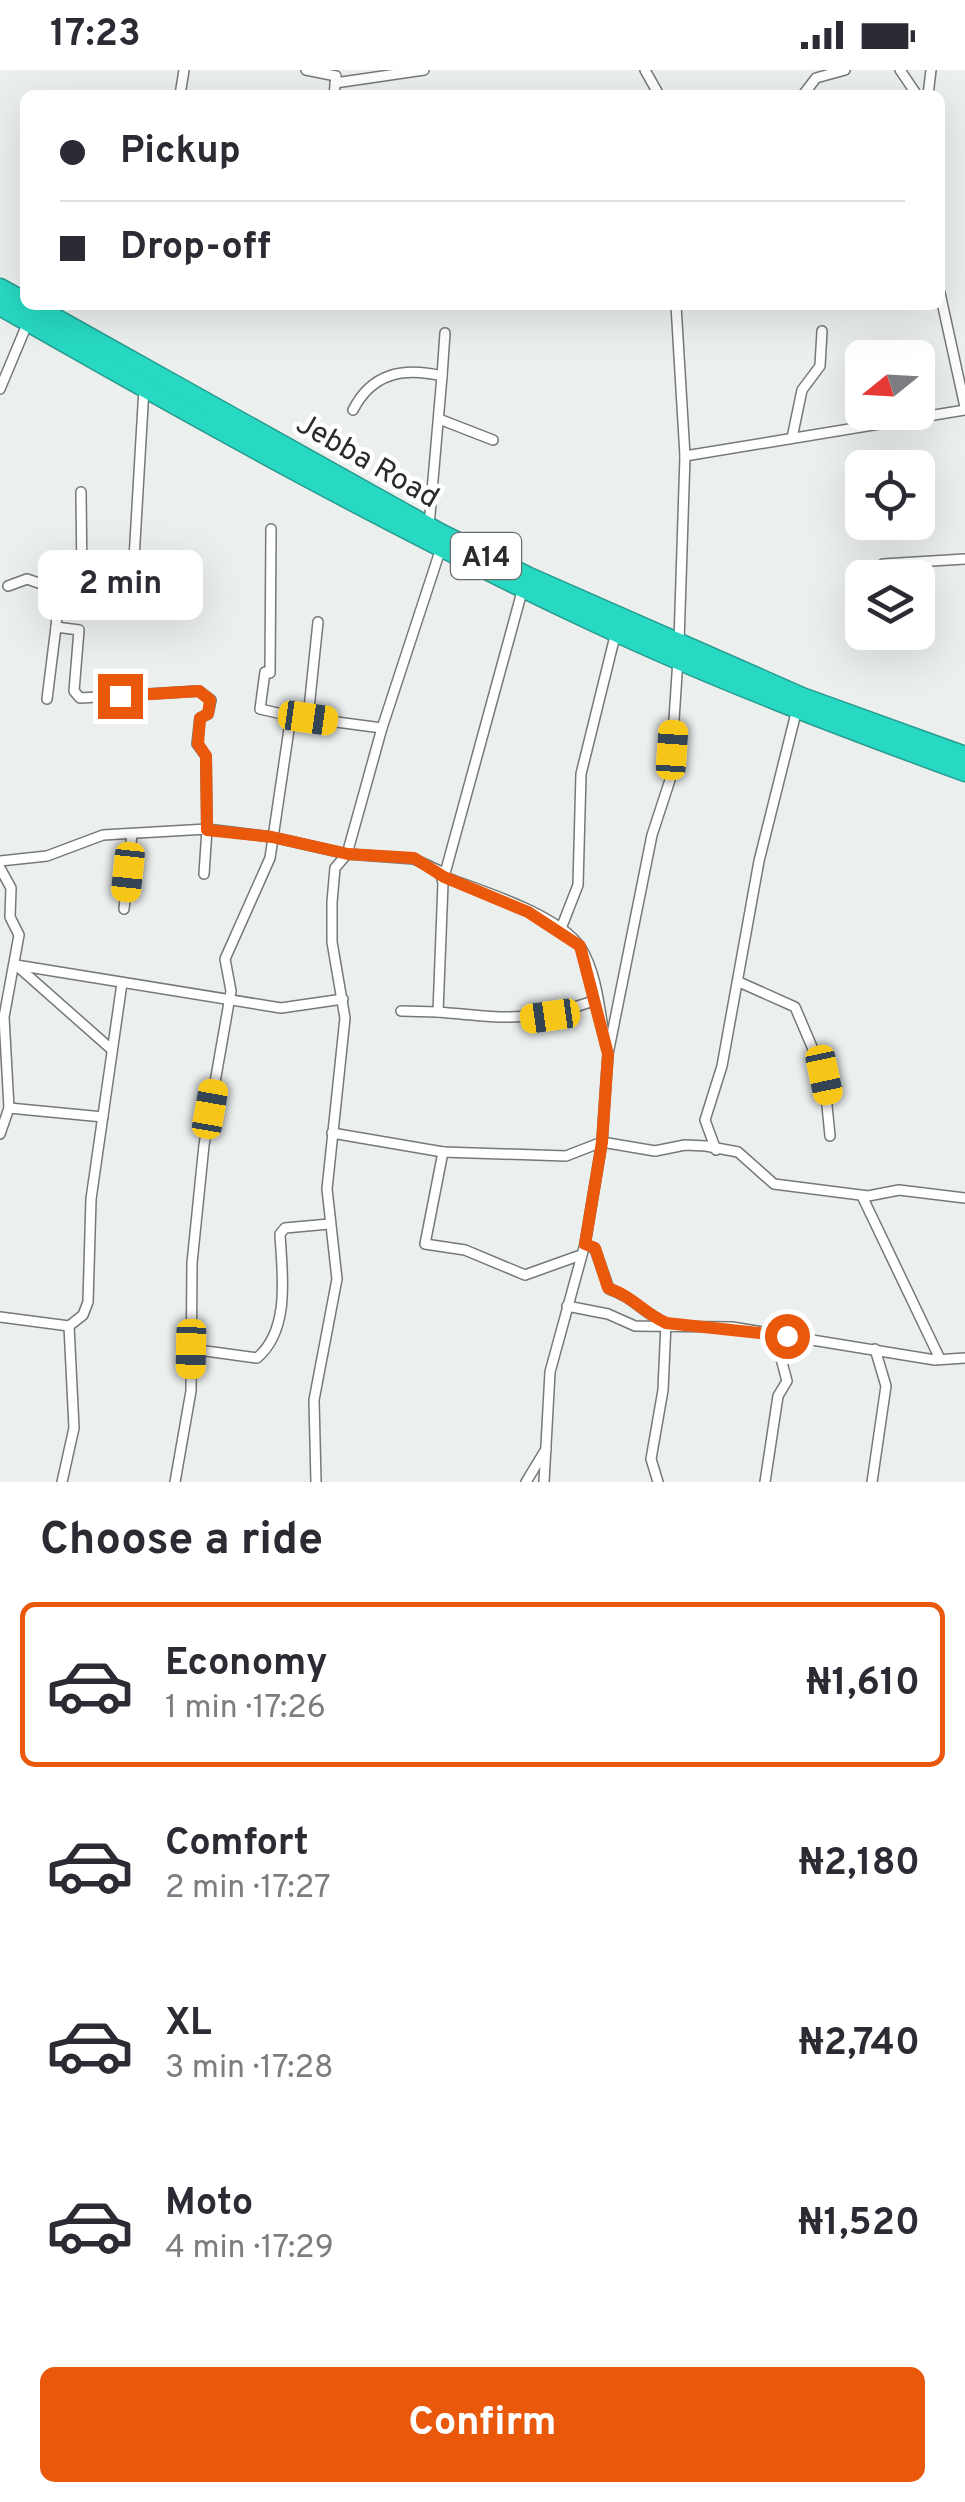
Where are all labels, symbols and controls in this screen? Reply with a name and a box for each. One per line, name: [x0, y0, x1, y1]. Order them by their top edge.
text: 17:23: [50, 11, 141, 60]
text: Pickup: [120, 128, 241, 177]
text: Drop-off: [120, 224, 271, 273]
north arrow: [845, 340, 935, 430]
map controls: [845, 340, 935, 650]
street label: Jebba Road: [289, 406, 445, 518]
button: locate: [845, 450, 935, 540]
road number: A14: [451, 533, 521, 579]
callout: 2 min: [38, 551, 202, 621]
button: layers: [845, 560, 935, 650]
text: 2 min: [79, 565, 162, 605]
route end: [98, 674, 143, 719]
car: [276, 699, 340, 737]
car: [655, 719, 689, 781]
car: [110, 841, 146, 903]
car: [518, 997, 582, 1035]
car: [803, 1043, 845, 1107]
car: [190, 1077, 230, 1141]
route start: [765, 1314, 810, 1359]
car: [175, 1319, 207, 1379]
text: Choose a ride: [40, 1513, 323, 1570]
icon: car: [45, 1640, 135, 1730]
text: Economy: [165, 1640, 327, 1689]
text: ₦1,610: [806, 1660, 920, 1709]
text: 1 min · 17:26: [165, 1689, 326, 1729]
icon: car: [45, 1820, 135, 1910]
text: Comfort: [165, 1820, 309, 1869]
text: ₦2,180: [798, 1840, 920, 1889]
text: 2 min · 17:27: [165, 1869, 331, 1909]
icon: car: [45, 2000, 135, 2090]
text: XL: [165, 2000, 212, 2049]
text: ₦2,740: [798, 2020, 920, 2069]
text: 3 min · 17:28: [165, 2049, 334, 2089]
icon: car: [45, 2180, 135, 2270]
text: Moto: [165, 2180, 253, 2229]
text: ₦1,520: [798, 2200, 920, 2249]
text: 4 min · 17:29: [165, 2229, 334, 2269]
button: Confirm: [40, 2367, 925, 2482]

